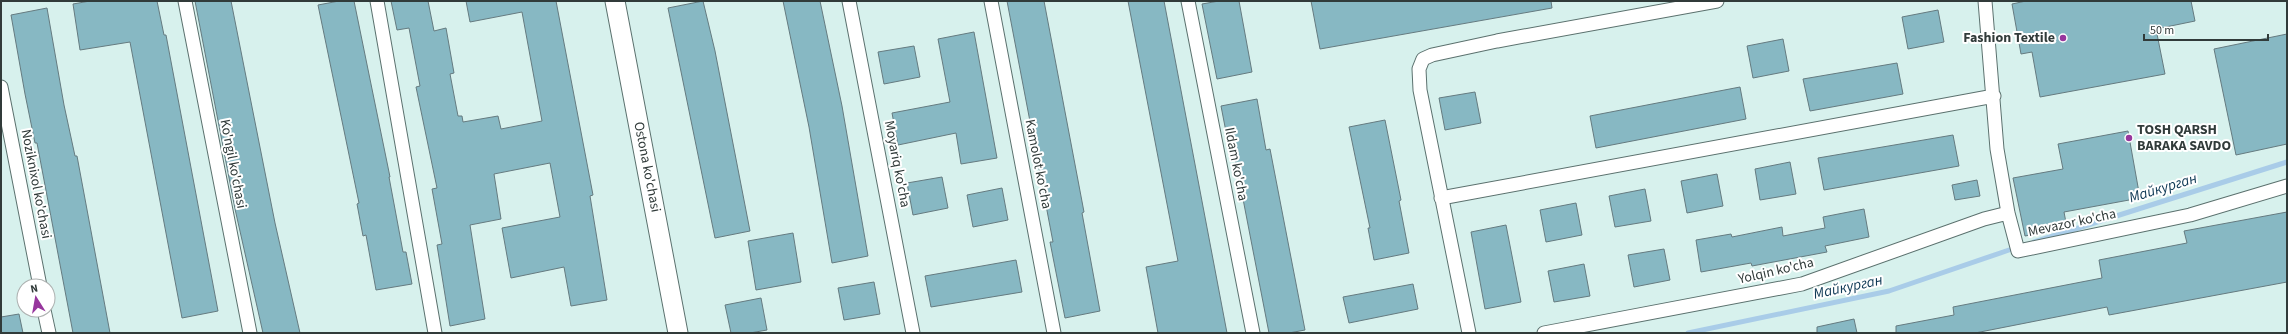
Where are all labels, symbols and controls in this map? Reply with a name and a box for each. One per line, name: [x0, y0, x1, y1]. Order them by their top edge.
scale bar: [2144, 16, 2268, 42]
text: 50 m: [2150, 22, 2174, 39]
place label: Fashion Textile: [1963, 28, 2055, 48]
marker: Fashion Textile: [2058, 33, 2068, 43]
street label: Ko'ngil ko'chasi: [215, 118, 251, 210]
street label: Kamolot ko'cha: [1020, 118, 1056, 210]
street label: Moyariq ko'cha: [879, 119, 915, 209]
street label: Ostona ko'chasi: [628, 120, 666, 214]
place label: TOSH QARSH BARAKA SAVDO: [2137, 120, 2231, 156]
street label: Ildam ko'cha: [1219, 126, 1253, 202]
street label: Noziknixol ko'chasi: [16, 127, 56, 241]
marker: TOSH QARSH BARAKA SAVDO: [2124, 133, 2134, 143]
water label: Майкурган: [2126, 168, 2200, 208]
street label: Mevazor ko'cha: [2026, 204, 2118, 242]
street label: Yolqin ko'cha: [1735, 253, 1816, 290]
water label: Майкурган: [1811, 269, 1885, 305]
north arrow: [16, 278, 56, 318]
text: N: [29, 281, 39, 297]

